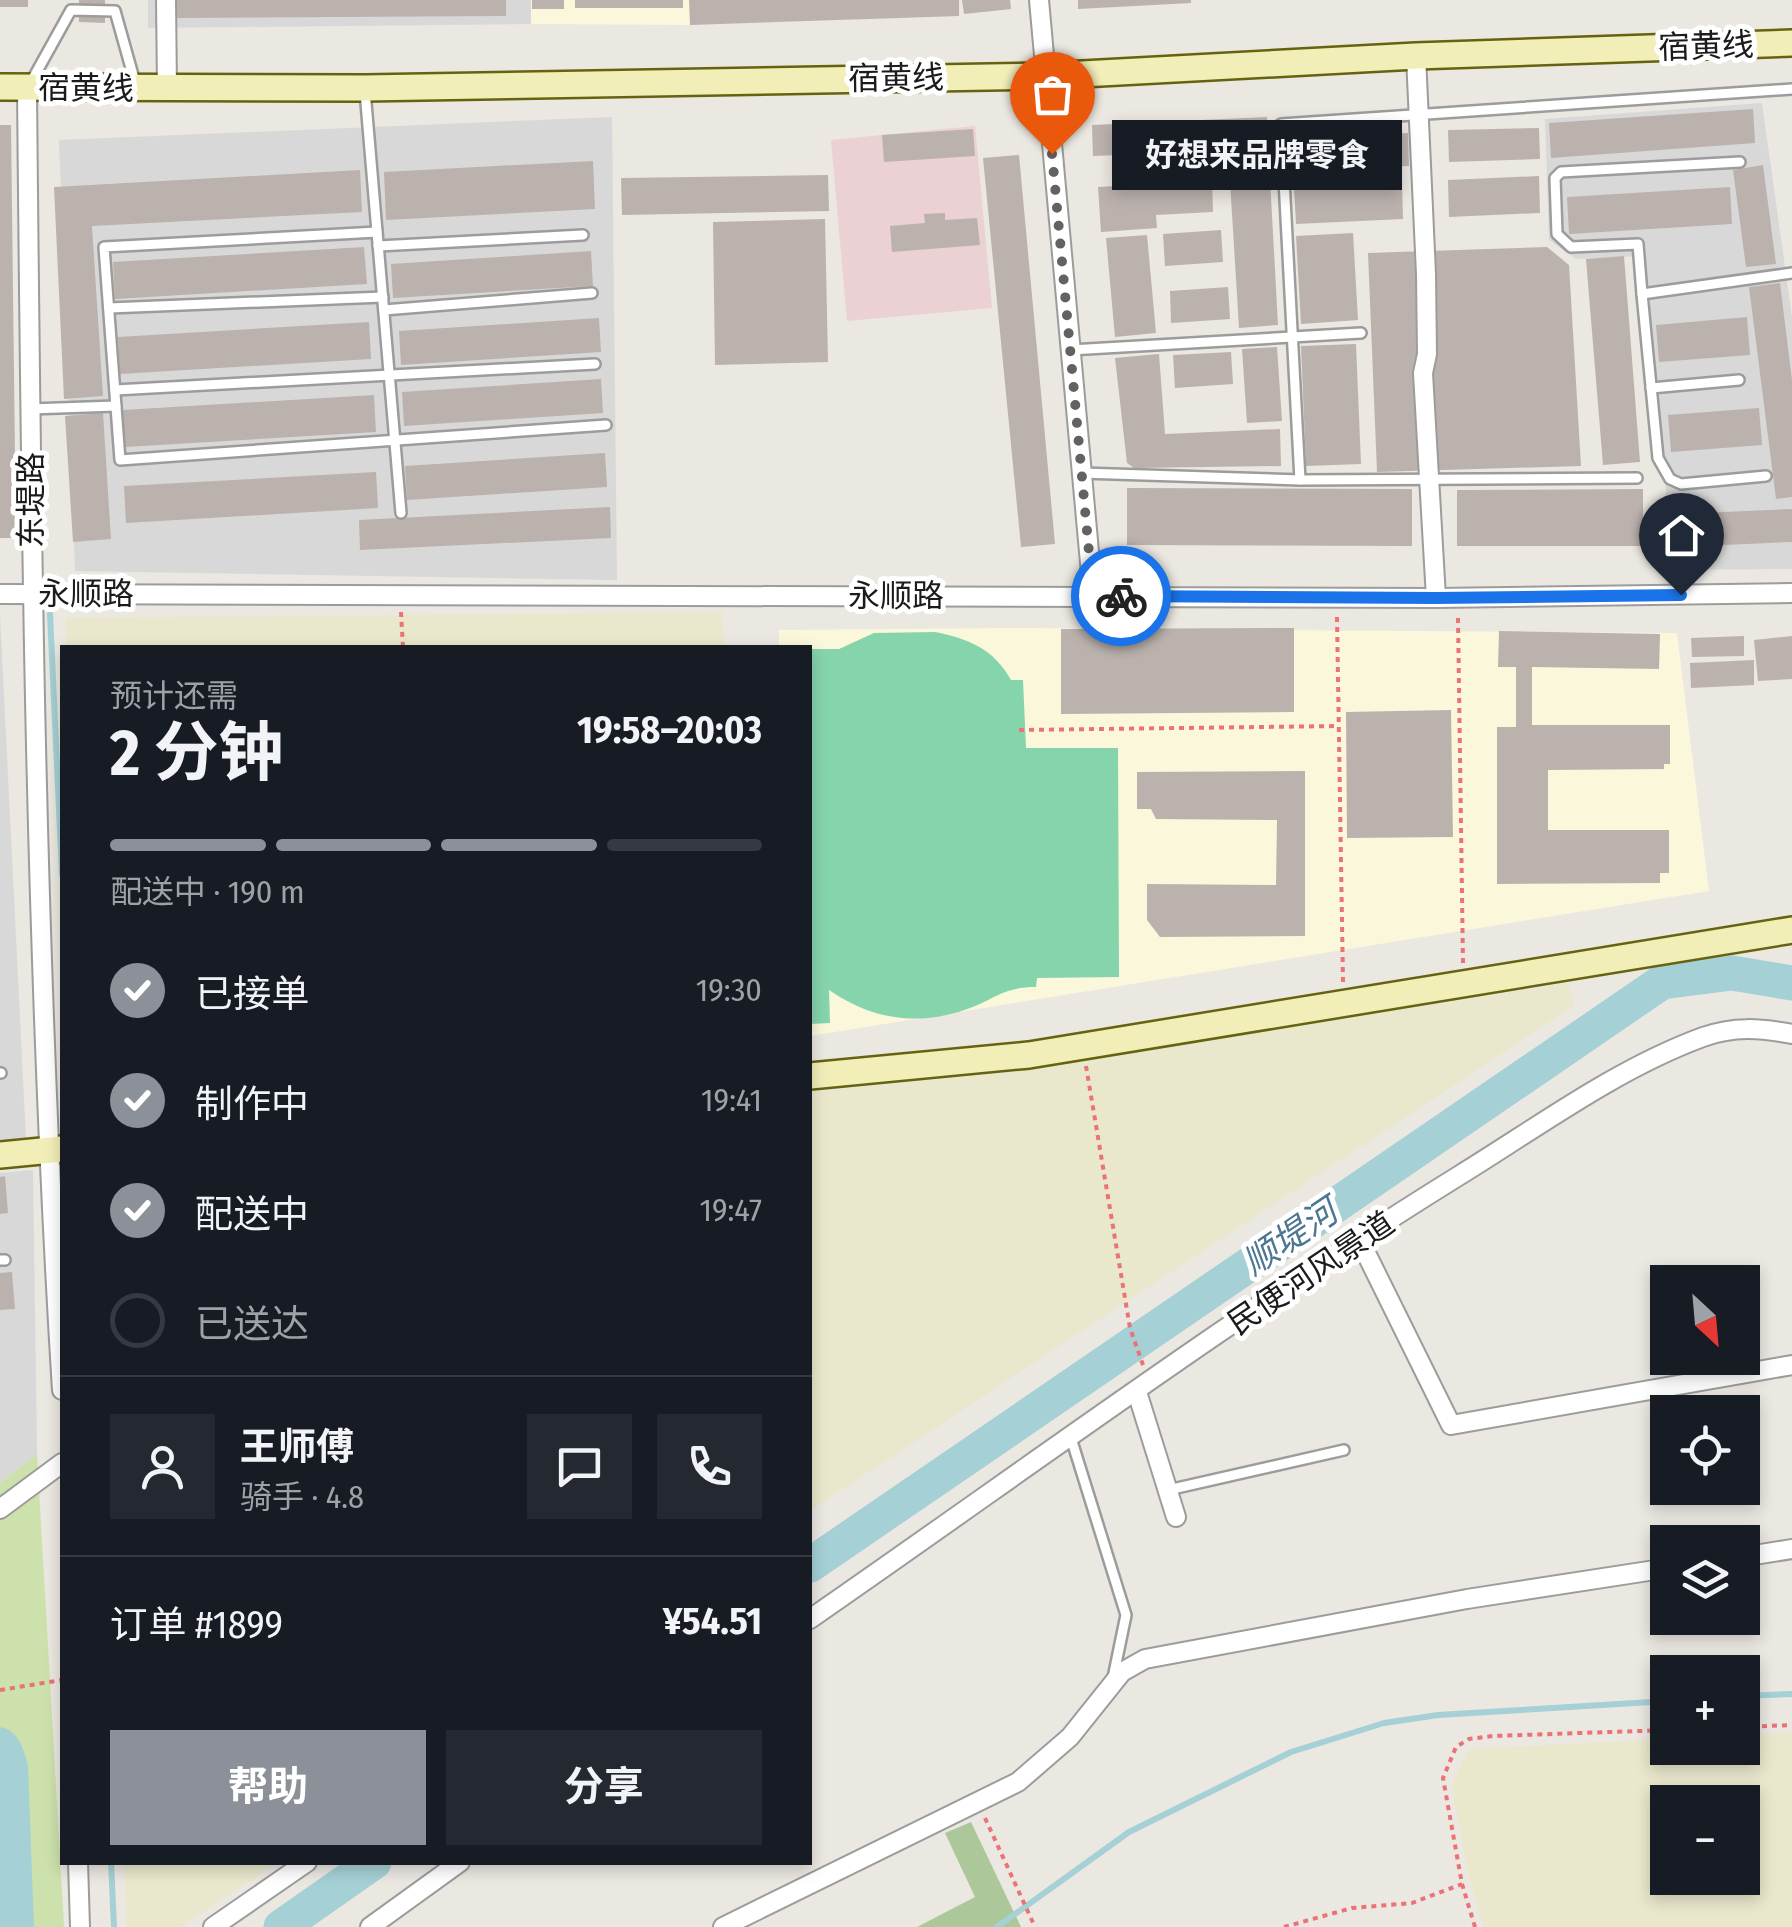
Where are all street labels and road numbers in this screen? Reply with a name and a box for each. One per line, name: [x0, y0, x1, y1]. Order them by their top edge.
street label: 宿黄线: [1657, 25, 1755, 67]
street label: 宿黄线: [848, 58, 944, 98]
street label: 宿黄线: [38, 69, 134, 107]
street label: 东堤路: [12, 452, 50, 548]
street label: 永顺路: [38, 575, 134, 613]
street label: 永顺路: [848, 577, 944, 615]
street label: 民便河风景道: [1221, 1204, 1401, 1342]

